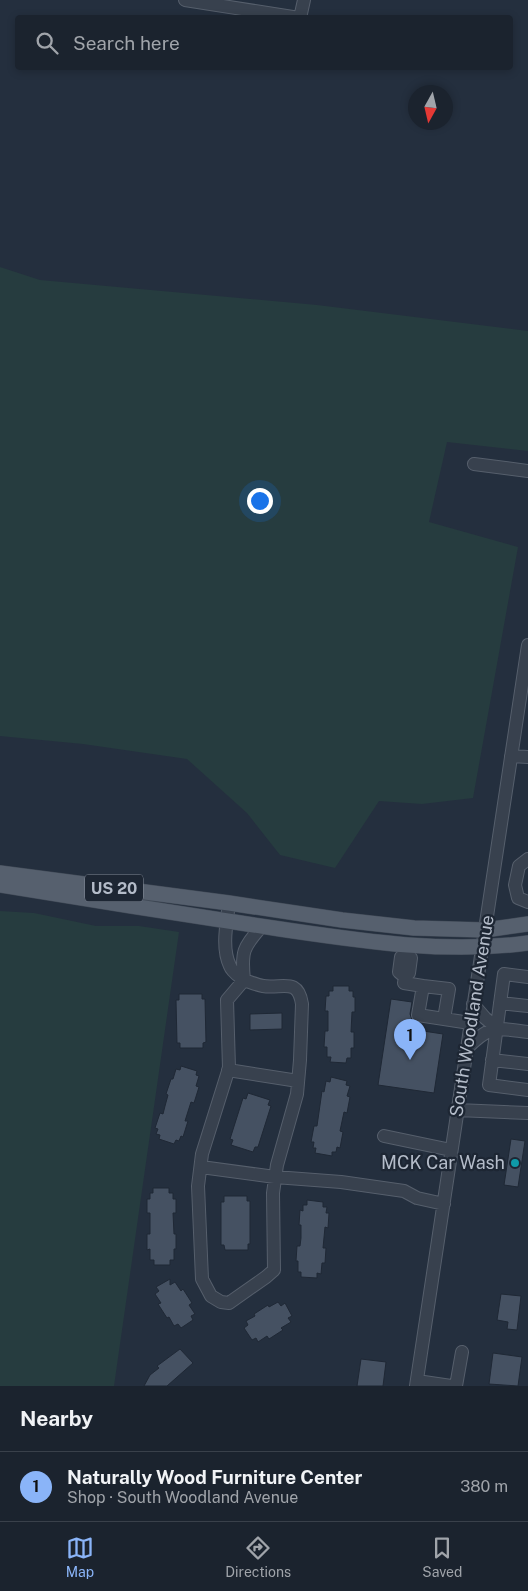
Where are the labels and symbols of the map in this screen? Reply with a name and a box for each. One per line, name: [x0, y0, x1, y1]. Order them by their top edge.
north arrow: [408, 85, 453, 130]
your location: [247, 488, 273, 514]
road number: US 20: [85, 874, 143, 901]
street label: South Woodland Avenue: [445, 913, 498, 1118]
pin: 1: [394, 1019, 426, 1060]
place label: MCK Car Wash: [381, 1152, 505, 1173]
marker: MCK Car Wash: [509, 1157, 521, 1169]

